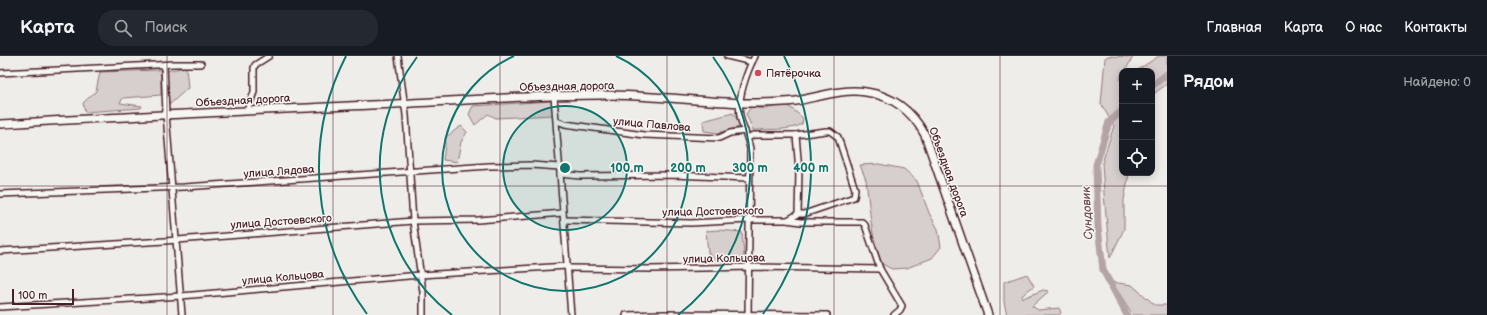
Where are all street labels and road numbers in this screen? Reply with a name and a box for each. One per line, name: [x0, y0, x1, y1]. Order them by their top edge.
street label: Объездная дорога: [519, 79, 615, 94]
street label: Объездная дорога: [195, 91, 291, 109]
street label: улица Павлова: [612, 115, 692, 134]
street label: Объездная дорога: [926, 125, 971, 219]
street label: улица Лядова: [243, 162, 315, 180]
street label: улица Достоевского: [662, 204, 764, 219]
street label: улица Достоевского: [230, 211, 332, 232]
street label: улица Кольцова: [683, 251, 766, 266]
street label: улица Кольцова: [241, 267, 325, 288]

